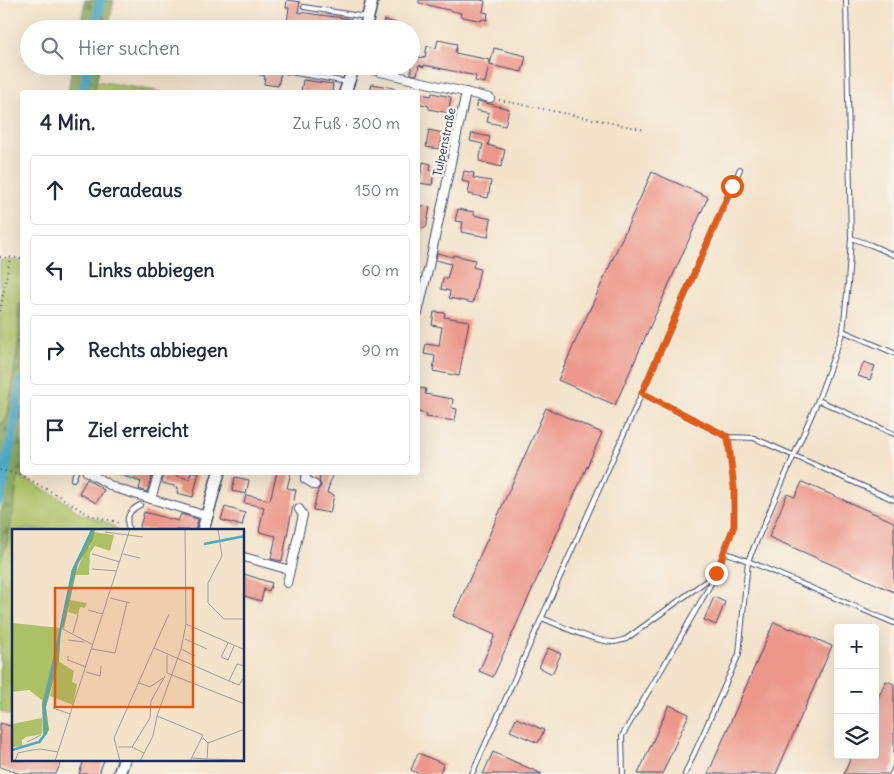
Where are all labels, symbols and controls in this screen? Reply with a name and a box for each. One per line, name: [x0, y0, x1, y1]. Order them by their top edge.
search box: [20, 20, 420, 75]
icon: search: [38, 34, 66, 62]
text: Hier suchen: [78, 36, 180, 60]
street label: Tulpenstraße: [429, 106, 459, 178]
text: 4 Min.: [40, 109, 95, 136]
text: Zu Fuß · 300 m: [292, 113, 400, 133]
route start: [721, 175, 744, 198]
icon: ahead: [41, 176, 69, 204]
text: Geradeaus: [88, 178, 182, 202]
text: 150 m: [355, 180, 399, 200]
icon: left: [41, 256, 69, 284]
text: Links abbiegen: [88, 258, 215, 282]
text: 60 m: [361, 260, 399, 280]
icon: right: [41, 336, 69, 364]
text: Rechts abbiegen: [88, 338, 228, 362]
text: 90 m: [361, 340, 399, 360]
icon: arrive: [41, 416, 69, 444]
text: Ziel erreicht: [88, 418, 189, 442]
inset map: [12, 529, 245, 762]
route end: [705, 562, 728, 585]
map controls: [834, 624, 879, 759]
button: +: [834, 624, 879, 669]
button: −: [834, 669, 879, 714]
button: layers: [834, 714, 879, 759]

